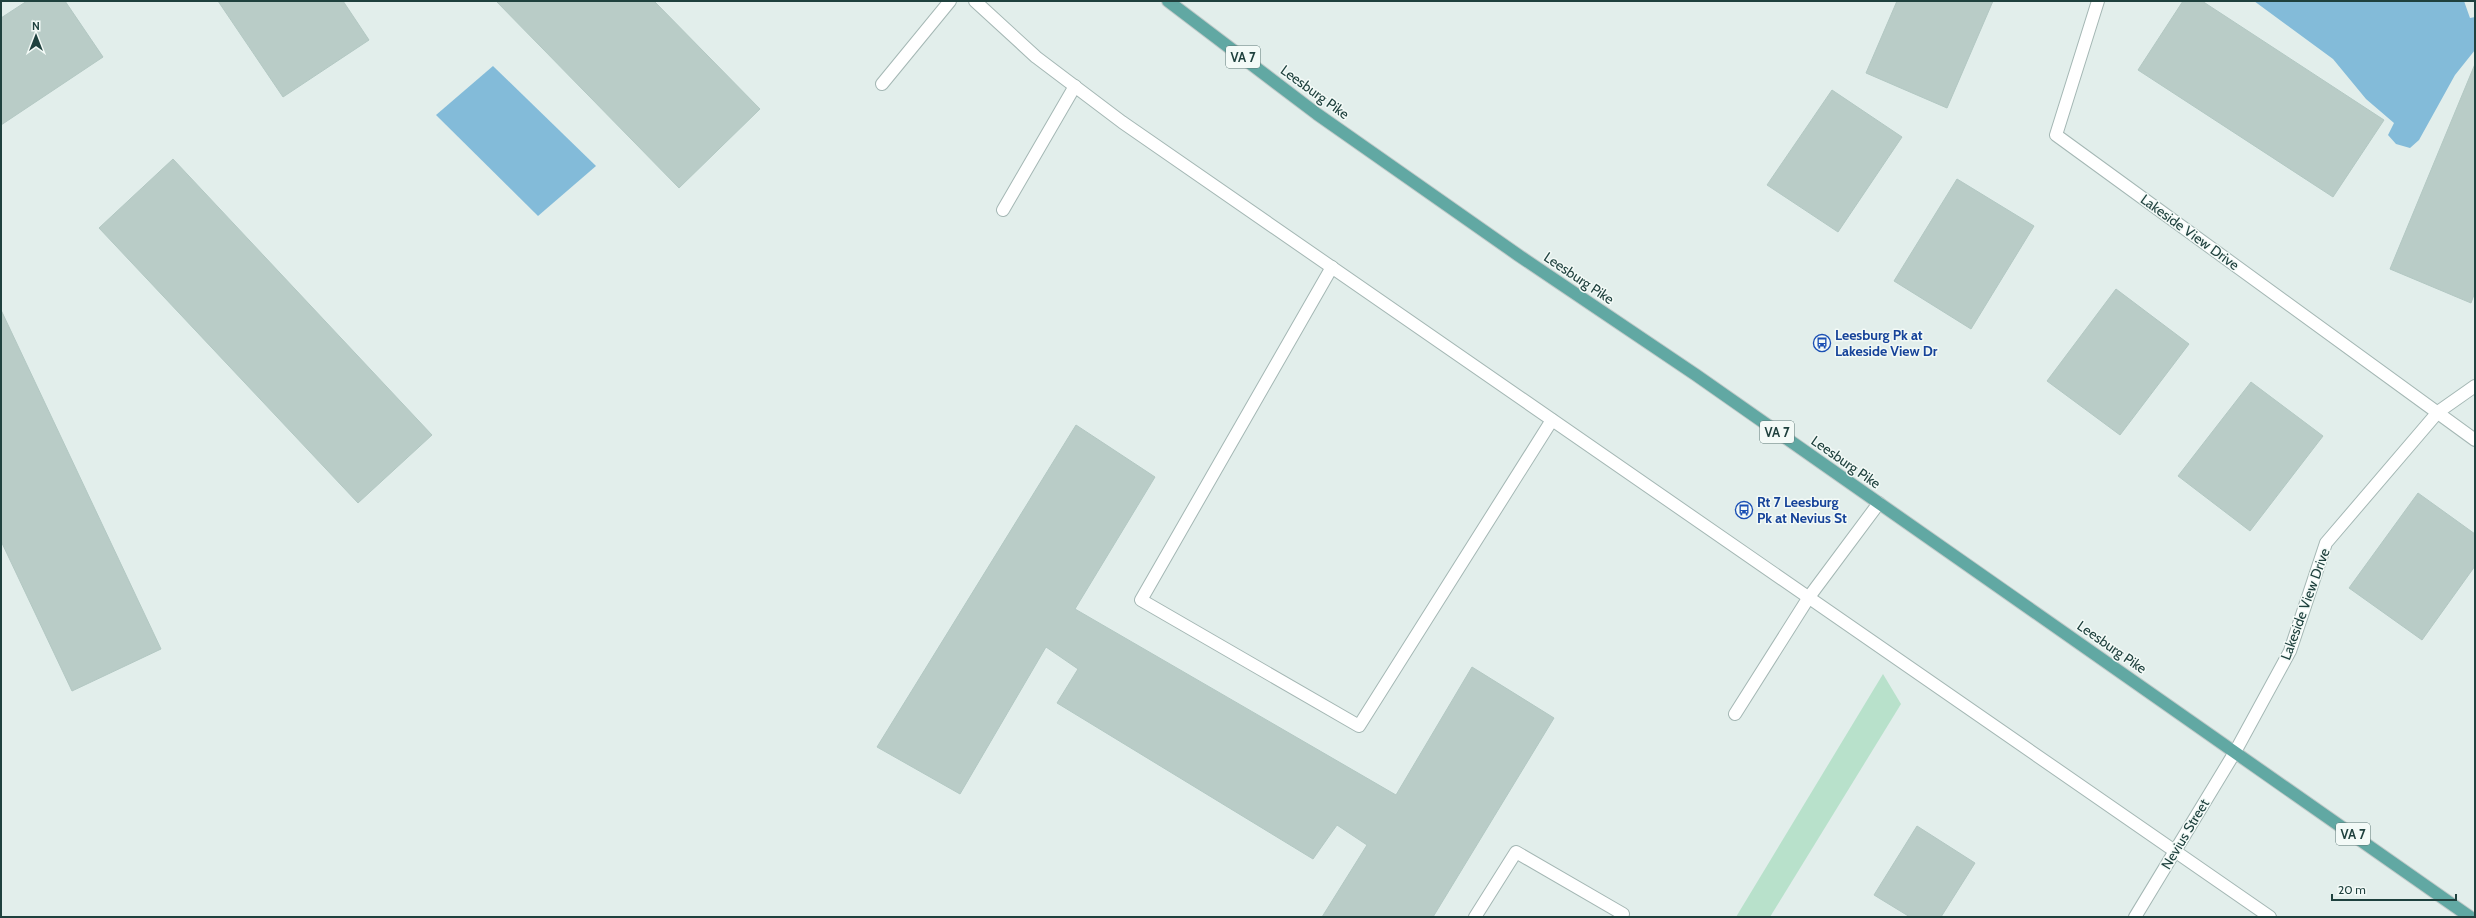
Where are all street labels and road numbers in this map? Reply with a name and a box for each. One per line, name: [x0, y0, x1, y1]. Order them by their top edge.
road number: VA 7: [1226, 46, 1260, 68]
street label: Leesburg Pike: [1277, 61, 1353, 123]
street label: Lakeside View Drive: [2137, 190, 2243, 274]
street label: Leesburg Pike: [1541, 248, 1617, 308]
road number: VA 7: [1760, 421, 1794, 443]
street label: Leesburg Pike: [1808, 432, 1884, 492]
street label: Lakeside View Drive: [2276, 546, 2334, 662]
street label: Leesburg Pike: [2074, 617, 2150, 677]
street label: Nevius Street: [2157, 795, 2213, 872]
road number: VA 7: [2336, 823, 2370, 845]

